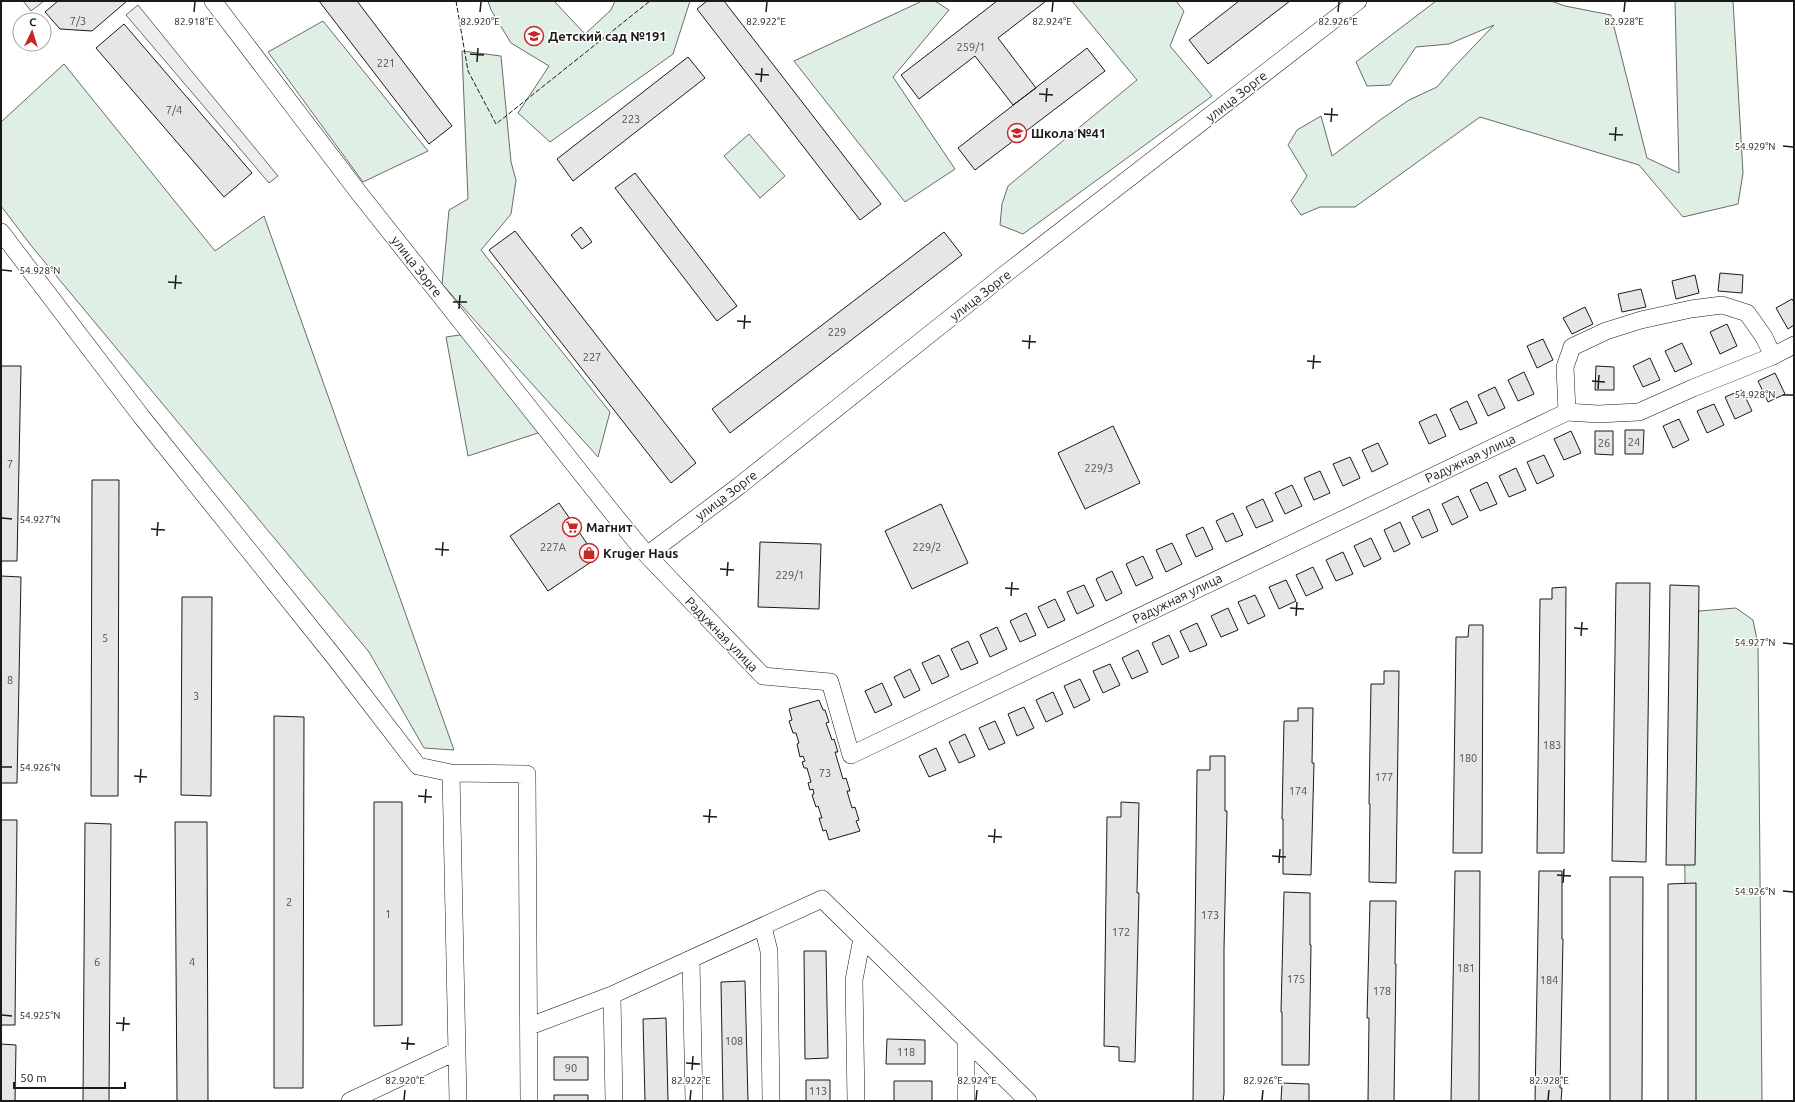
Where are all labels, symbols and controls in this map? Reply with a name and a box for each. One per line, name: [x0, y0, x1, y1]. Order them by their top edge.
north arrow: [12, 12, 52, 52]
house number: 7/3: [70, 15, 86, 27]
text: С: [29, 16, 37, 28]
text: 82.918°E: [174, 16, 214, 27]
text: 82.920°E: [460, 16, 500, 27]
text: 82.922°E: [746, 16, 786, 27]
text: 82.924°E: [1032, 16, 1072, 27]
text: 82.926°E: [1318, 16, 1358, 27]
text: 82.928°E: [1604, 16, 1644, 27]
school or university icon: Детский сад №191: [523, 25, 545, 47]
place label: Детский сад №191: [548, 29, 667, 43]
house number: 259/1: [957, 41, 985, 53]
house number: 221: [377, 57, 395, 69]
street label: улица Зорге: [1203, 68, 1269, 124]
house number: 7/4: [166, 104, 182, 116]
house number: 223: [622, 113, 640, 125]
school or university icon: Школа №41: [1006, 122, 1028, 144]
place label: Школа №41: [1031, 126, 1106, 140]
text: 54.929°N: [1734, 141, 1776, 152]
street label: улица Зорге: [389, 233, 445, 299]
text: 54.928°N: [19, 265, 61, 276]
street label: улица Зорге: [947, 267, 1013, 323]
house number: 229: [828, 326, 846, 338]
house number: 227: [583, 351, 601, 363]
text: 54.928°N: [1734, 389, 1776, 400]
street label: Радужная улица: [1423, 431, 1517, 485]
house number: 24: [1628, 436, 1640, 448]
house number: 26: [1598, 437, 1610, 449]
house number: 7: [7, 458, 13, 470]
house number: 229/3: [1085, 462, 1113, 474]
street label: улица Зорге: [692, 467, 760, 523]
text: 54.927°N: [19, 514, 61, 525]
supermarket icon: Магнит: [561, 516, 583, 538]
place label: Магнит: [586, 520, 633, 534]
house number: 227А: [540, 541, 567, 553]
house number: 229/2: [913, 541, 941, 553]
shop icon: Kruger Haus: [578, 542, 600, 564]
place label: Kruger Haus: [603, 546, 678, 560]
house number: 229/1: [776, 569, 804, 581]
street label: Радужная улица: [1130, 570, 1224, 626]
street label: Радужная улица: [683, 594, 761, 674]
house number: 5: [102, 632, 108, 644]
text: 54.927°N: [1734, 637, 1776, 648]
house number: 8: [7, 674, 13, 686]
house number: 3: [193, 690, 199, 702]
house number: 183: [1543, 739, 1561, 751]
house number: 180: [1459, 752, 1477, 764]
text: 54.926°N: [19, 762, 61, 773]
house number: 73: [819, 767, 831, 779]
house number: 177: [1375, 771, 1393, 783]
house number: 174: [1289, 785, 1307, 797]
text: 54.926°N: [1734, 886, 1776, 897]
house number: 2: [286, 896, 292, 908]
house number: 1: [385, 908, 391, 920]
house number: 173: [1201, 909, 1219, 921]
house number: 172: [1112, 926, 1130, 938]
house number: 6: [94, 956, 100, 968]
house number: 4: [189, 956, 195, 968]
house number: 181: [1457, 962, 1475, 974]
house number: 175: [1287, 973, 1305, 985]
house number: 184: [1540, 974, 1558, 986]
house number: 178: [1373, 985, 1391, 997]
text: 54.925°N: [19, 1010, 61, 1021]
house number: 108: [725, 1035, 743, 1047]
house number: 118: [897, 1046, 915, 1058]
house number: 90: [565, 1062, 577, 1074]
scale bar: [14, 1064, 125, 1090]
text: 50 m: [20, 1071, 47, 1084]
text: 82.920°E: [385, 1075, 425, 1086]
text: 82.922°E: [671, 1075, 711, 1086]
text: 82.924°E: [957, 1075, 997, 1086]
text: 82.926°E: [1243, 1075, 1283, 1086]
text: 82.928°E: [1529, 1075, 1569, 1086]
house number: 113: [809, 1085, 827, 1097]

